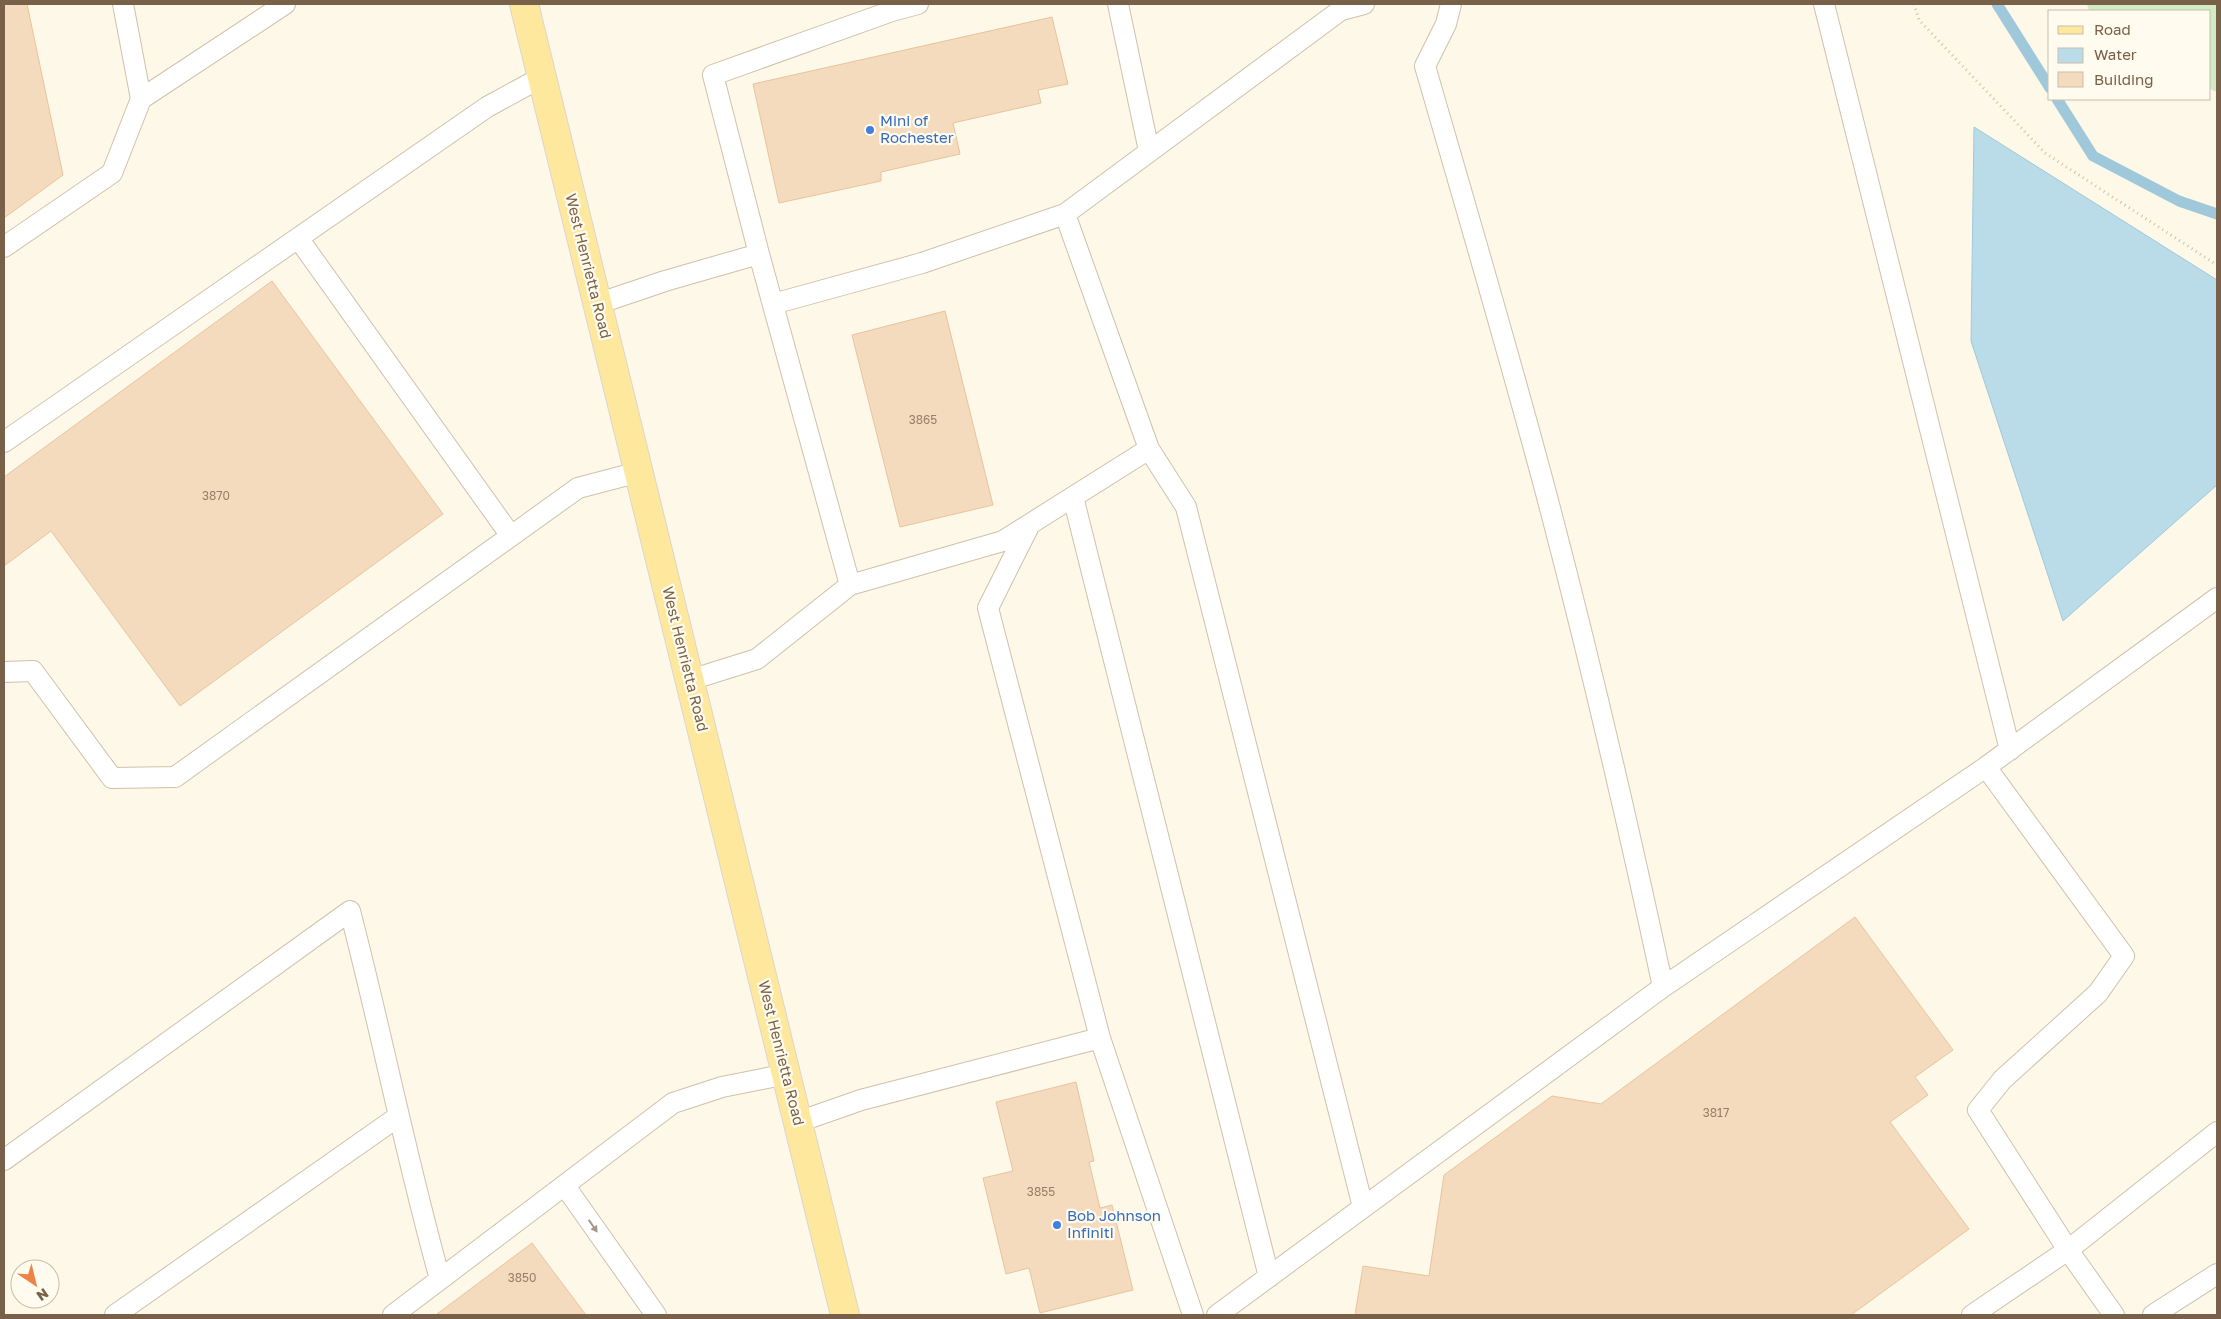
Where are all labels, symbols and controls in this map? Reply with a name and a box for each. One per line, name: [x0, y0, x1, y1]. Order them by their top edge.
legend: [2048, 10, 2211, 100]
text: Road: [2094, 20, 2131, 38]
text: Water: [2094, 45, 2137, 63]
text: Building: [2094, 70, 2154, 88]
place label: Mini of Rochester: [880, 111, 954, 146]
marker: Mini of Rochester: [864, 124, 876, 136]
street label: West Henrietta Road: [562, 191, 616, 340]
house number: 3865: [909, 412, 937, 427]
house number: 3870: [202, 488, 230, 503]
street label: West Henrietta Road: [659, 584, 713, 733]
street label: West Henrietta Road: [755, 978, 809, 1127]
house number: 3817: [1703, 1105, 1729, 1120]
house number: 3855: [1027, 1184, 1055, 1199]
place label: Bob Johnson Infiniti: [1067, 1206, 1161, 1241]
one-way arrow: [588, 1219, 598, 1233]
marker: Bob Johnson Infiniti: [1051, 1219, 1063, 1231]
north arrow: [10, 1259, 60, 1309]
house number: 3850: [508, 1270, 536, 1285]
text: N: [34, 1285, 52, 1305]

